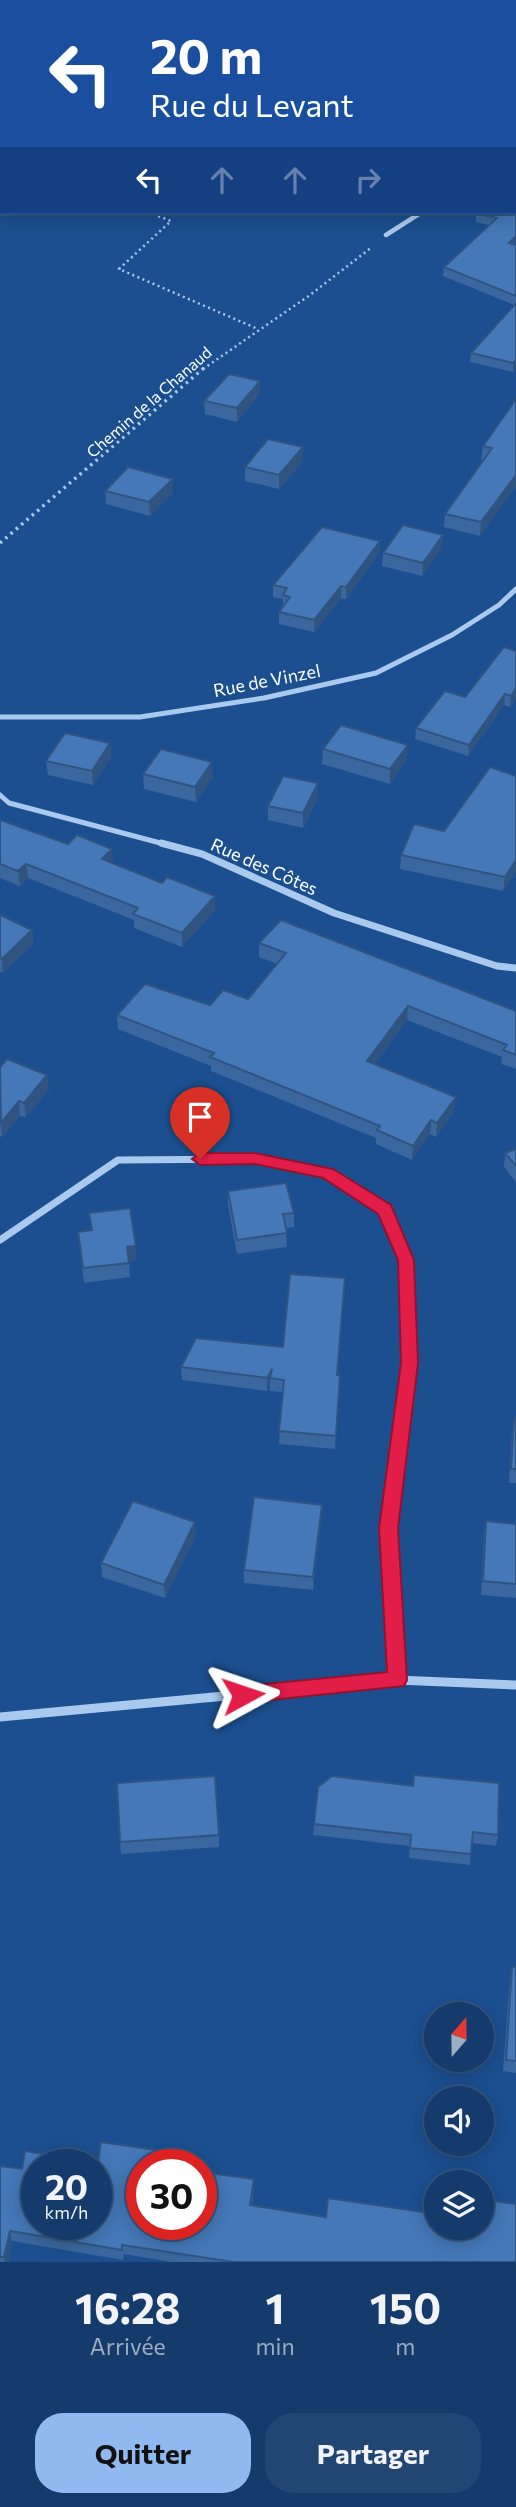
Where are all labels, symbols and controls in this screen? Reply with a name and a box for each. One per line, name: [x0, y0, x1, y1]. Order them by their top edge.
text: 20 m: [150, 24, 262, 84]
icon: left: [35, 28, 126, 119]
text: Rue du Levant: [150, 84, 354, 124]
icon: left: [130, 161, 168, 199]
icon: ahead: [203, 161, 241, 199]
icon: ahead: [276, 161, 314, 199]
icon: right: [349, 161, 387, 199]
street label: Chemin de la Chanaud: [82, 342, 215, 461]
street label: Rue de Vinzel: [211, 659, 322, 701]
street label: Rue des Côtes: [208, 833, 321, 899]
pin: [170, 1087, 230, 1159]
icon: arrive: [181, 1098, 219, 1136]
position arrow: [206, 1658, 280, 1732]
north arrow: [424, 2002, 494, 2072]
map controls: [424, 2002, 494, 2240]
button: sound: [424, 2086, 494, 2156]
speed limit sign: 30: [126, 2149, 217, 2240]
text: 20: [45, 2164, 88, 2207]
button: layers: [424, 2170, 494, 2240]
text: km/h: [45, 2201, 88, 2223]
text: 16:28: [75, 2281, 181, 2333]
text: 1: [266, 2281, 285, 2333]
text: 150: [370, 2281, 441, 2333]
text: Arrivée: [90, 2332, 166, 2360]
text: min: [256, 2332, 295, 2360]
text: m: [395, 2332, 415, 2360]
button: Quitter: [35, 2413, 251, 2493]
button: Partager: [265, 2413, 481, 2493]

